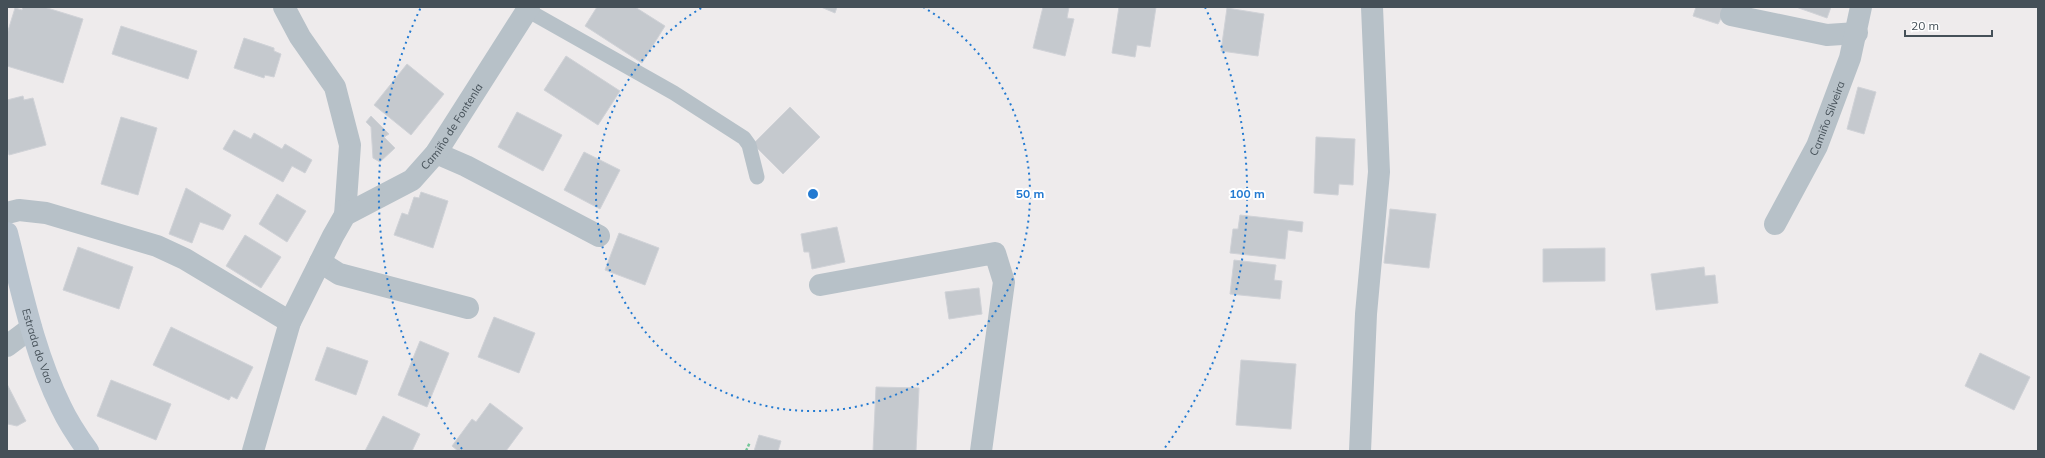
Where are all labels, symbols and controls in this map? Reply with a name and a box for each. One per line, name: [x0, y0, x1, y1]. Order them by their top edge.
scale bar: [1905, 12, 1992, 38]
text: 20 m: [1911, 18, 1939, 33]
street label: Camiño Silveira: [1806, 79, 1848, 158]
street label: Camiño de Fontenla: [417, 80, 486, 173]
text: 50 m: [1016, 186, 1044, 201]
text: 100 m: [1229, 186, 1265, 201]
centre of rings: [806, 187, 820, 201]
street label: Estrada do Vao: [19, 307, 57, 385]

